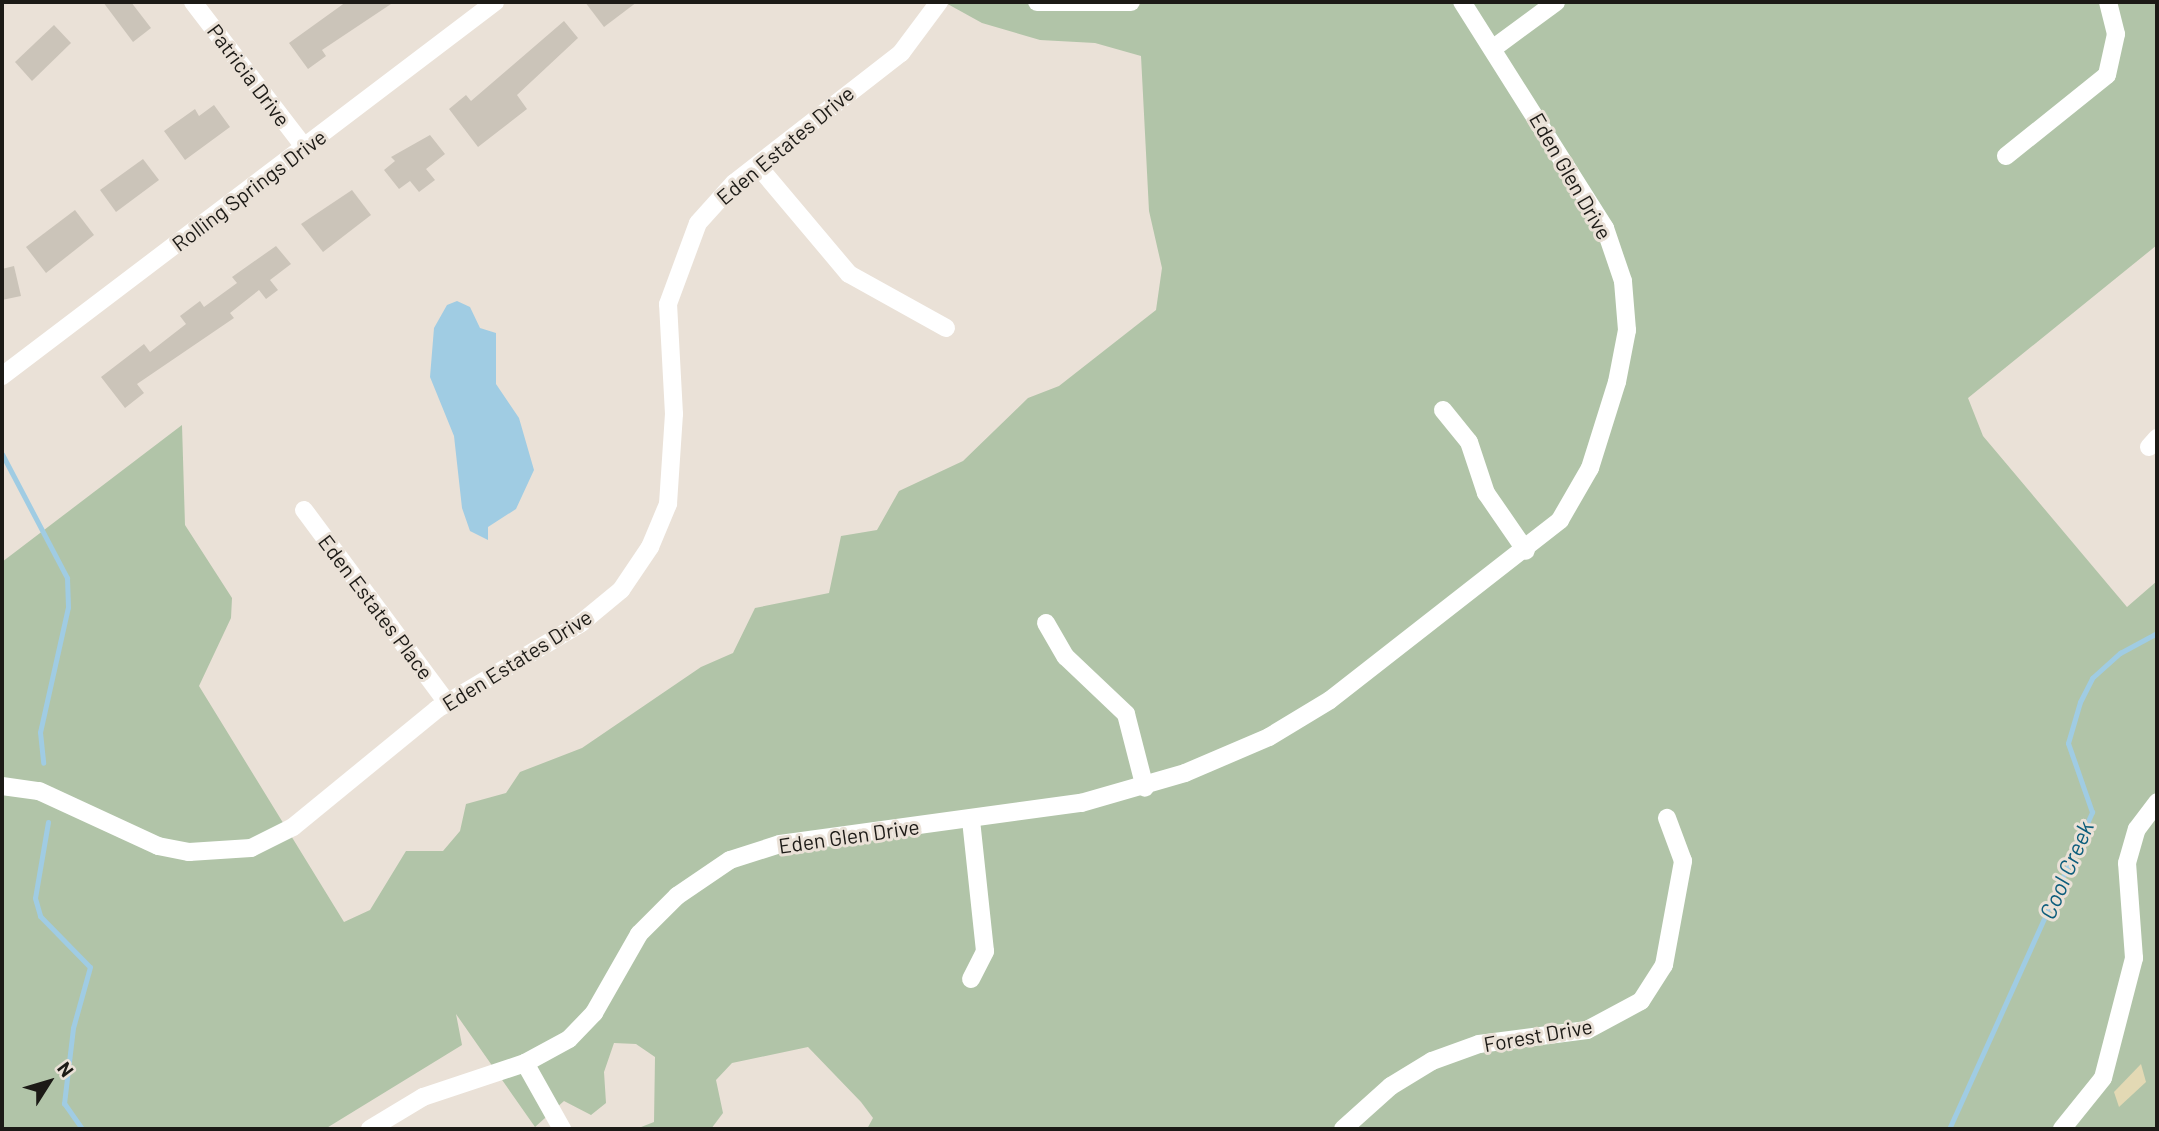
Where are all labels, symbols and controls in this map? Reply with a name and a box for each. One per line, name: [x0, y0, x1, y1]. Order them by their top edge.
street label: Patricia Drive: [202, 19, 296, 131]
street label: Eden Estates Drive: [711, 80, 859, 210]
street label: Eden Glen Drive: [1525, 108, 1617, 244]
street label: Rolling Springs Drive: [167, 124, 331, 256]
street label: Eden Estates Place: [313, 530, 439, 684]
street label: Eden Estates Drive: [438, 604, 596, 716]
street label: Eden Glen Drive: [777, 814, 921, 858]
water label: Cool Creek: [2033, 817, 2099, 923]
street label: Forest Drive: [1482, 1013, 1594, 1057]
north arrow: [14, 1047, 84, 1117]
text: N: [53, 1057, 79, 1081]

